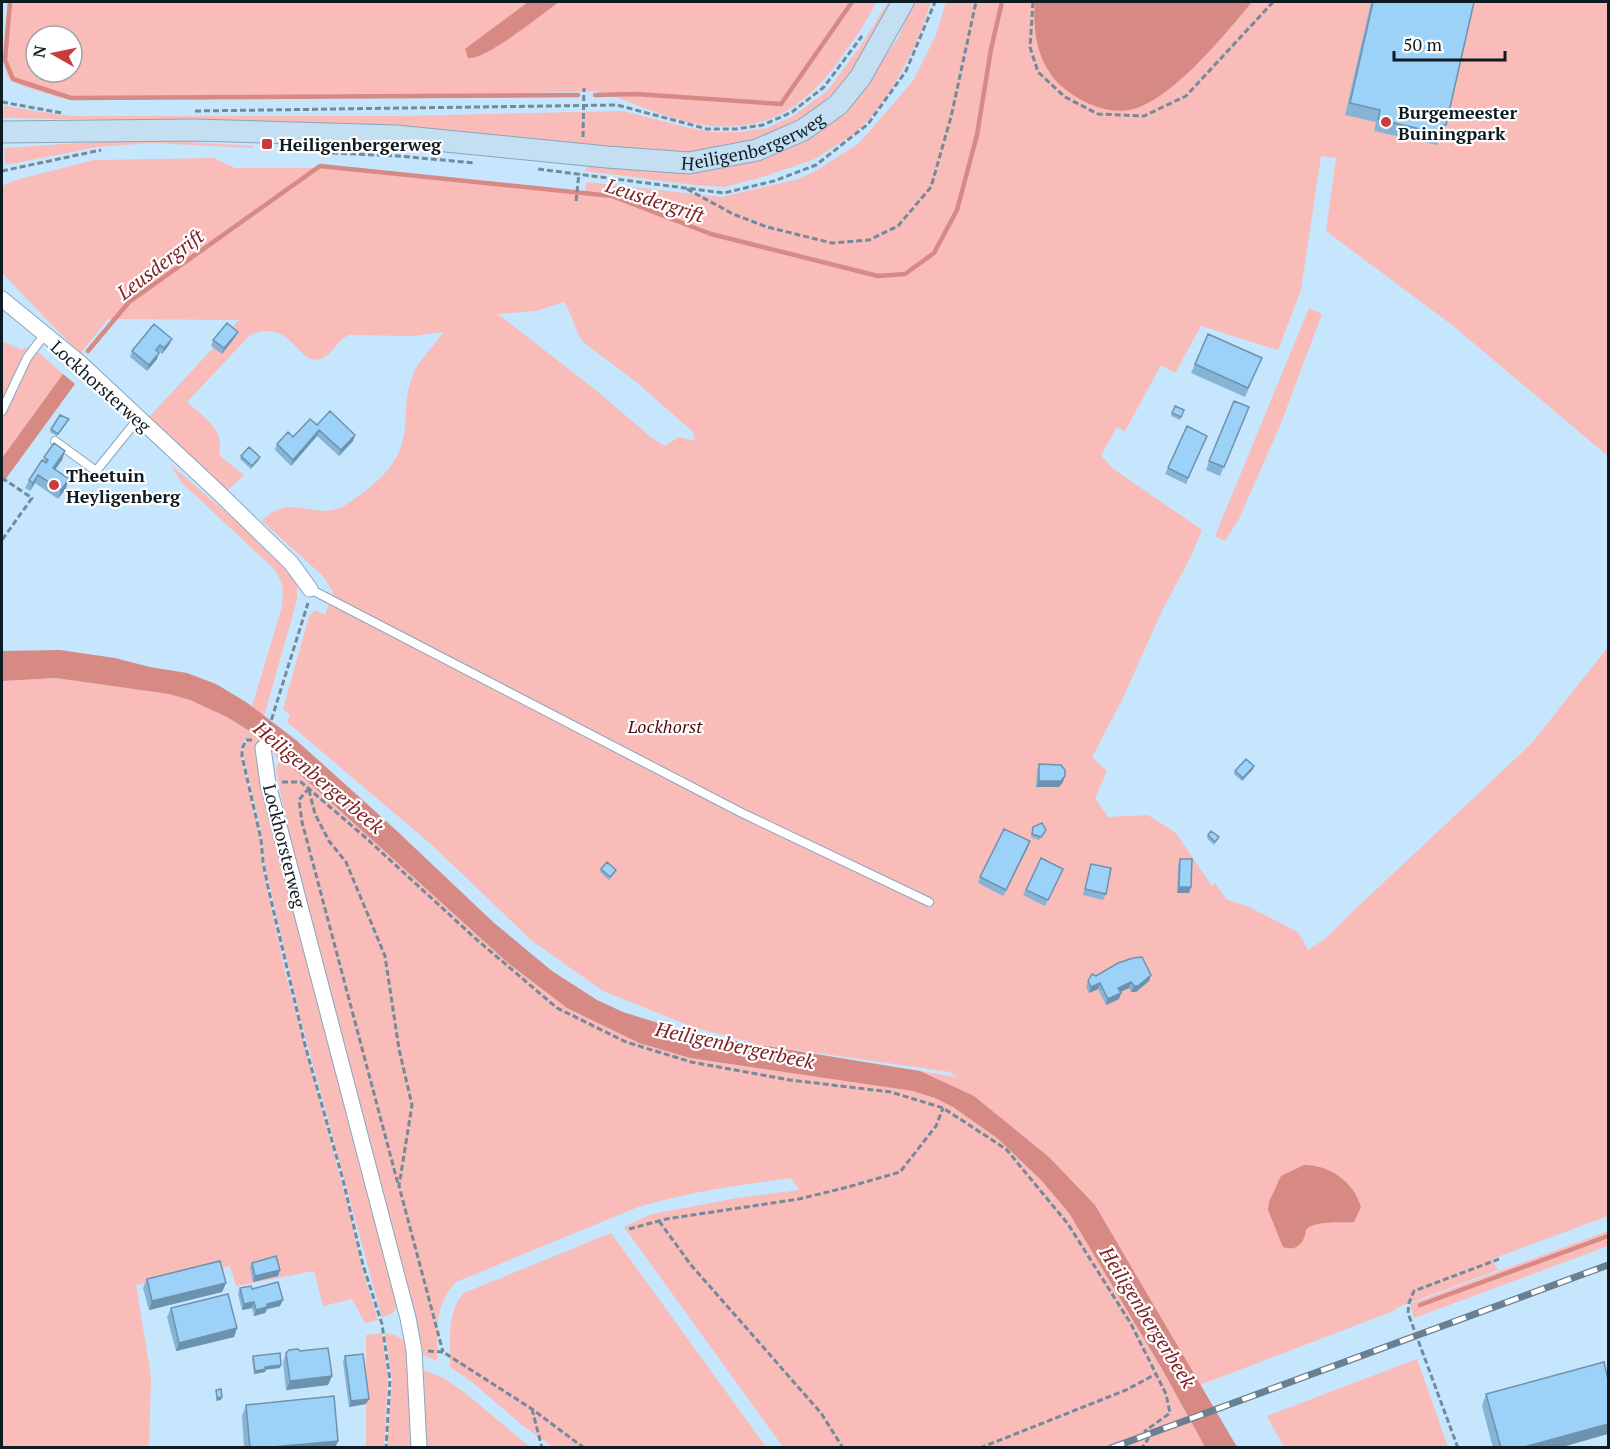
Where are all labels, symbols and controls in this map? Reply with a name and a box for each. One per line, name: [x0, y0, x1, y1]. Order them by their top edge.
north arrow: [24, 24, 84, 84]
scale bar: [1394, 24, 1505, 62]
text: 50 m: [1403, 32, 1443, 56]
text: N: [27, 44, 51, 59]
place label: Burgemeester Buiningpark: [1398, 100, 1517, 145]
street label: Heiligenbergerweg: [681, 106, 830, 175]
marker: Burgemeester Buiningpark: [1379, 115, 1393, 129]
place label: Heiligenbergerweg: [279, 132, 442, 156]
marker: Heiligenbergerweg: [260, 137, 274, 151]
water label: Leusdergrift: [601, 171, 709, 229]
water label: Leusdergrift: [110, 222, 210, 306]
street label: Lockhorsterweg: [46, 335, 157, 438]
place label: Theetuin Heyligenberg: [66, 463, 181, 508]
marker: Theetuin Heyligenberg: [47, 478, 61, 492]
water label: Heiligenbergerbeek: [247, 714, 390, 840]
park label: Lockhorst: [627, 714, 703, 738]
street label: Lockhorsterweg: [258, 781, 312, 911]
water label: Heiligenbergerbeek: [652, 1015, 817, 1075]
water label: Heiligenbergerbeek: [1093, 1240, 1203, 1393]

